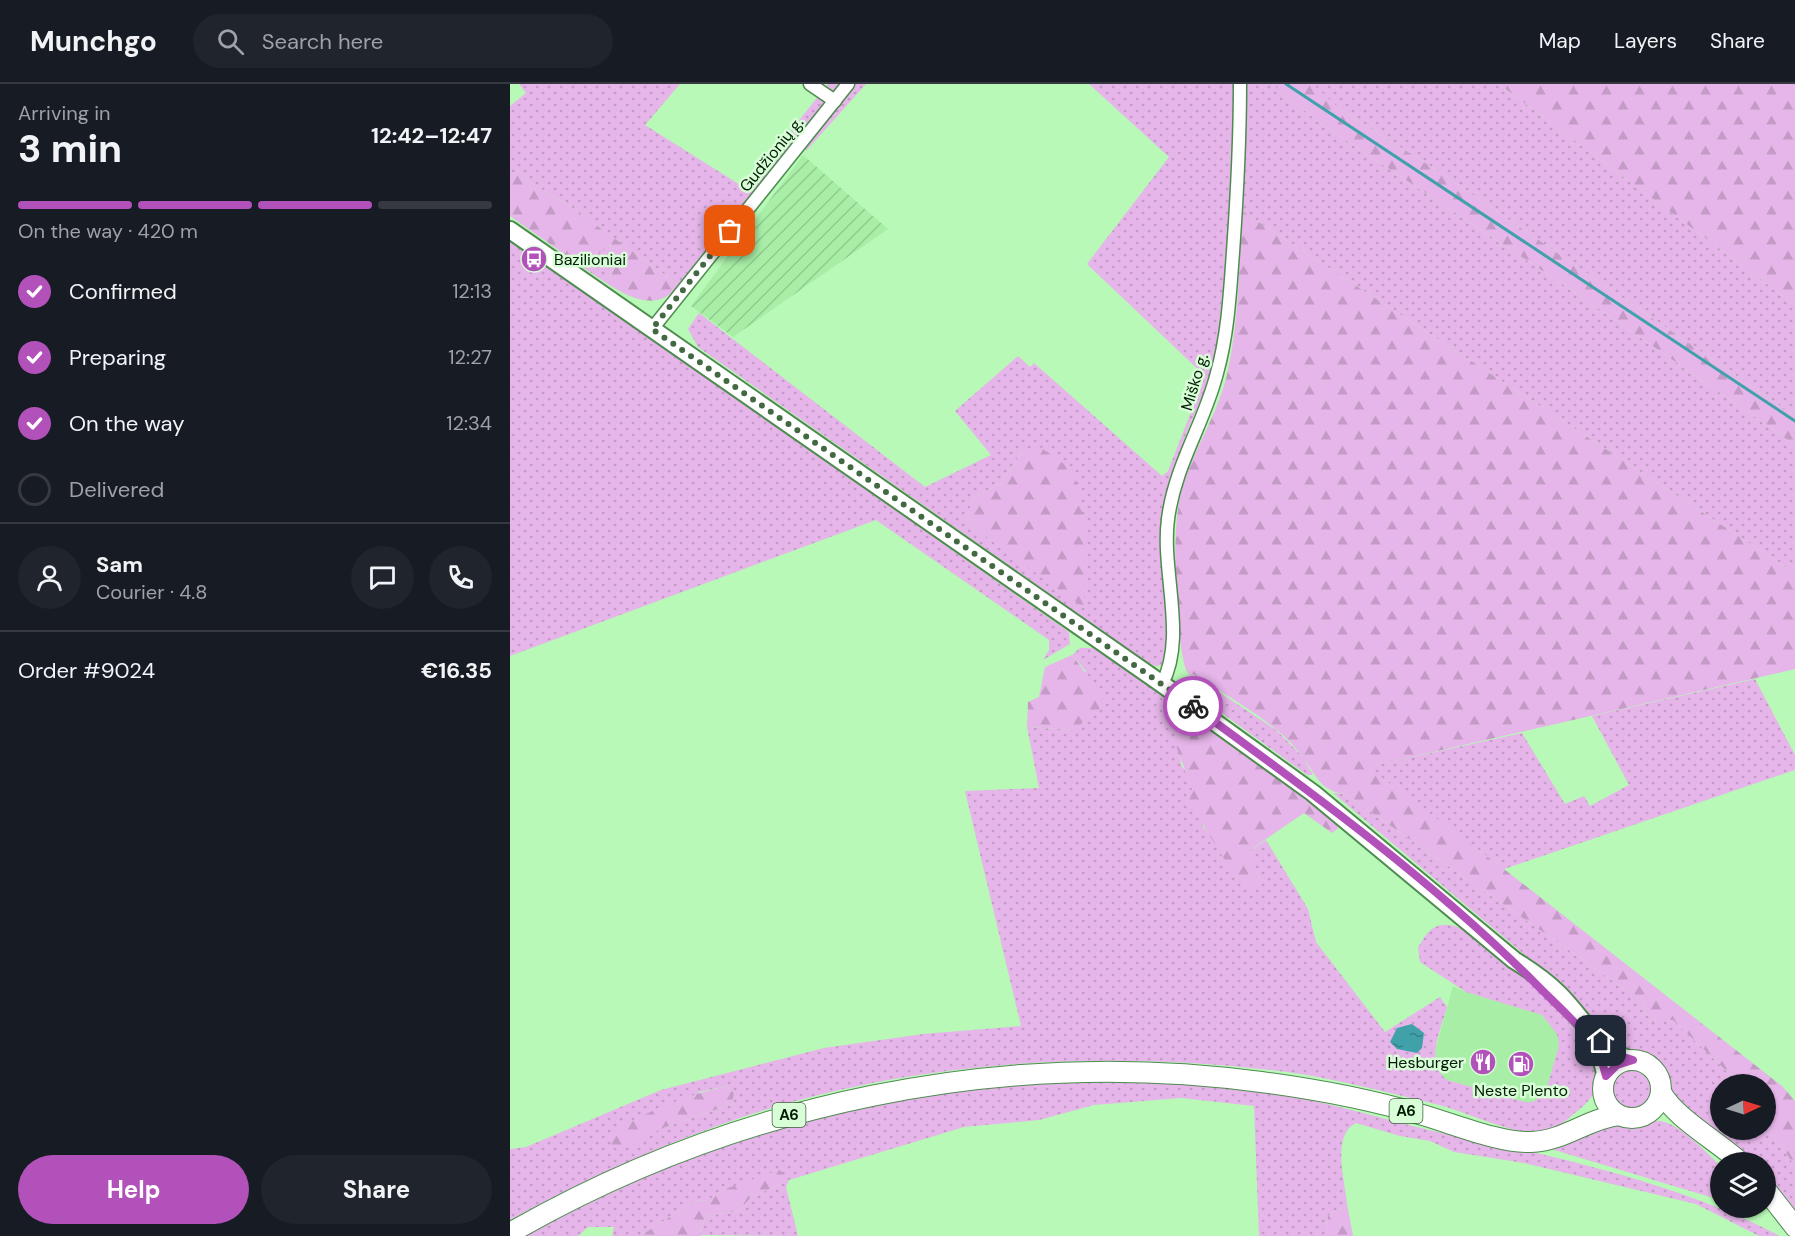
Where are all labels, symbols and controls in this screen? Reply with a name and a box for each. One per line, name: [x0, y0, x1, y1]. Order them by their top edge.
search box: [193, 14, 613, 68]
text: Munchgo: [30, 23, 157, 60]
icon: search: [214, 25, 247, 58]
text: Search here: [262, 27, 383, 56]
text: Map: [1539, 27, 1581, 55]
text: Layers: [1614, 27, 1677, 55]
text: Share: [1710, 27, 1765, 55]
text: Arriving in: [18, 100, 110, 126]
street label: Gudžionių g.: [735, 113, 808, 196]
text: 12:42–12:47: [371, 121, 492, 150]
text: 3 min: [18, 123, 122, 174]
pin: [704, 205, 755, 256]
icon: bag: [713, 214, 746, 247]
text: On the way · 420 m: [18, 218, 198, 244]
bus stop icon: Bazilioniai: [519, 244, 549, 274]
place label: Bazilioniai: [554, 249, 626, 270]
icon: check: [18, 275, 51, 308]
text: Confirmed: [69, 277, 177, 306]
text: 12:13: [452, 278, 492, 304]
icon: check: [18, 341, 51, 374]
text: Preparing: [69, 343, 166, 372]
text: 12:27: [448, 344, 492, 370]
street label: Miško g.: [1176, 351, 1213, 413]
icon: check: [18, 407, 51, 440]
text: On the way: [69, 409, 184, 438]
text: 12:34: [446, 410, 492, 436]
text: Delivered: [69, 475, 164, 504]
button: person: [18, 546, 81, 609]
button: chat: [351, 546, 414, 609]
button: phone: [429, 546, 492, 609]
text: Sam: [96, 550, 143, 579]
text: Courier · 4.8: [96, 579, 207, 605]
text: Order #9024: [18, 656, 155, 685]
text: €16.35: [421, 656, 492, 685]
courier: [1163, 676, 1223, 736]
icon: bike: [1177, 690, 1210, 723]
pin: [1575, 1015, 1626, 1066]
icon: home: [1584, 1024, 1617, 1057]
restaurant icon: Hesburger: [1468, 1047, 1498, 1077]
fuel station icon: Neste Plento: [1506, 1049, 1536, 1079]
place label: Hesburger: [1387, 1052, 1464, 1073]
north arrow: [1710, 1074, 1776, 1140]
map controls: [1710, 1074, 1776, 1218]
place label: Neste Plento: [1474, 1080, 1568, 1101]
road number: A6: [1390, 1099, 1422, 1123]
road number: A6: [772, 1103, 806, 1127]
button: layers: [1710, 1152, 1776, 1218]
button: Help: [18, 1155, 249, 1224]
button: Share: [261, 1155, 492, 1224]

